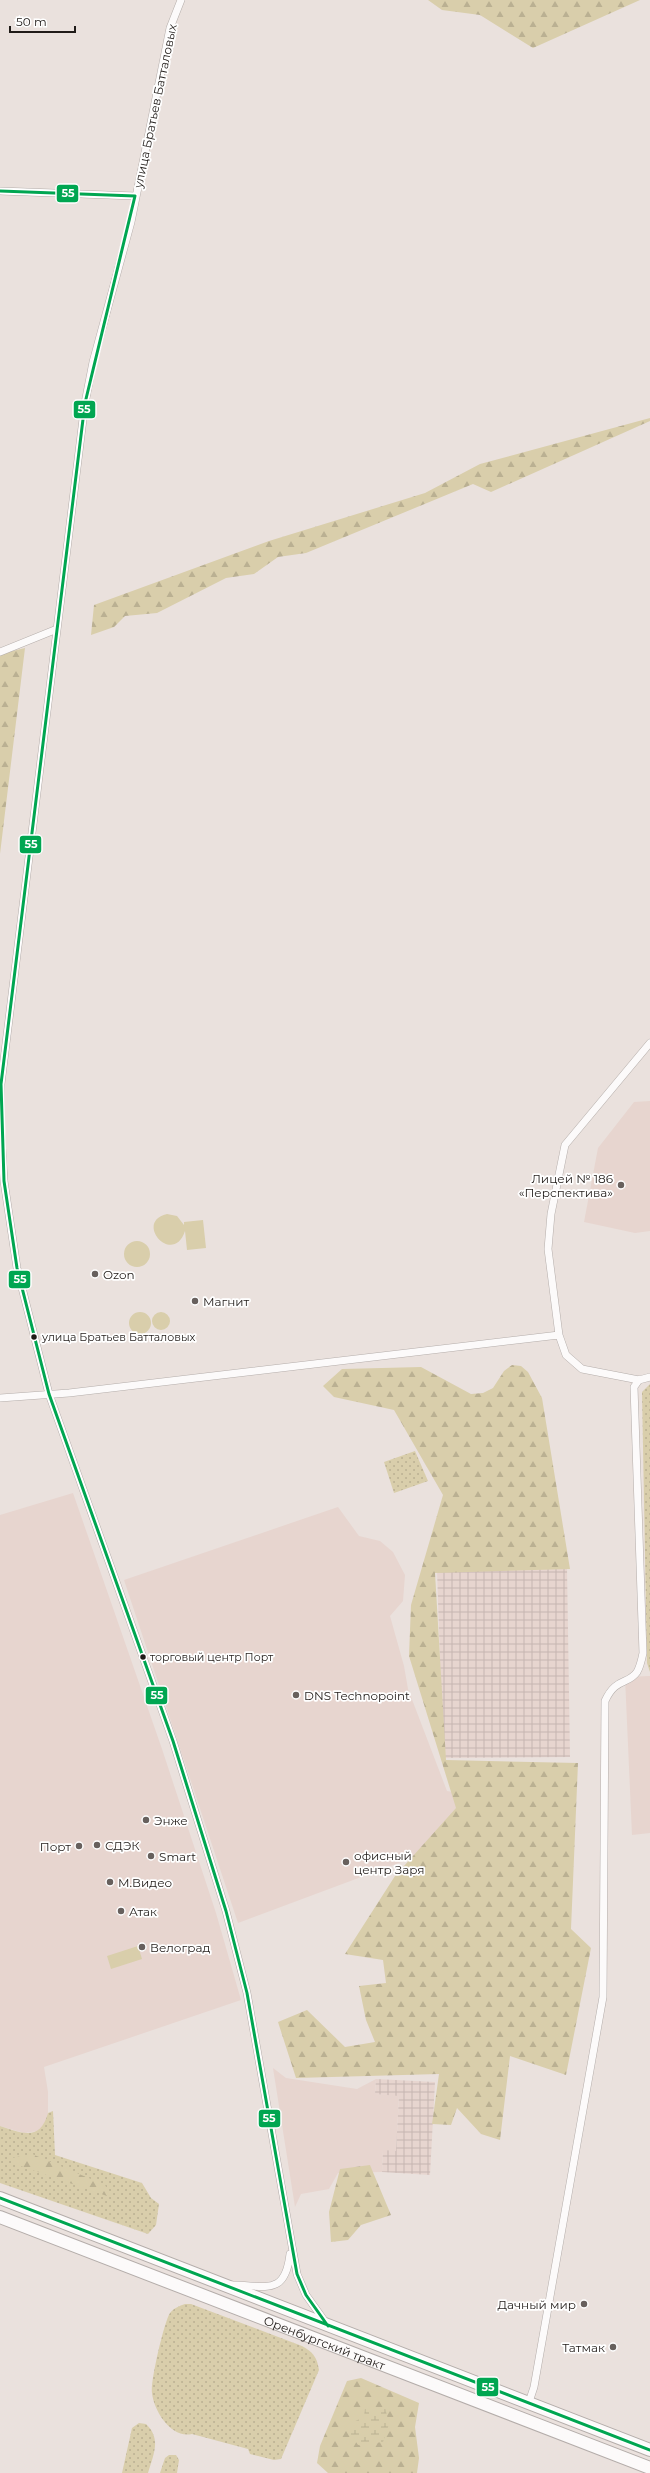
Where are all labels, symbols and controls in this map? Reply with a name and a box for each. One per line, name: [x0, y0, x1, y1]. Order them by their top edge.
scale bar: [10, 8, 75, 34]
text: 50 m: [16, 14, 47, 29]
street label: улица Братьев Батталовых: [130, 22, 180, 190]
line badge: 55: [56, 184, 79, 203]
text: 55: [61, 186, 75, 200]
line badge: 55: [73, 400, 96, 419]
text: 55: [77, 402, 91, 416]
line badge: 55: [19, 835, 42, 854]
text: 55: [24, 837, 38, 851]
place label: Лицей № 186 «Перспектива»: [519, 1171, 613, 1200]
marker: Лицей № 186 «Перспектива»: [616, 1180, 626, 1190]
place label: Ozon: [103, 1267, 135, 1282]
marker: Ozon: [90, 1269, 100, 1279]
line badge: 55: [8, 1270, 31, 1289]
text: 55: [13, 1272, 27, 1286]
place label: Магнит: [203, 1294, 250, 1309]
marker: Магнит: [190, 1296, 200, 1306]
place label: улица Братьев Батталовых: [41, 1330, 196, 1344]
marker: улица Братьев Батталовых: [29, 1332, 39, 1342]
place label: торговый центр Порт: [150, 1650, 274, 1664]
marker: торговый центр Порт: [138, 1652, 148, 1662]
line badge: 55: [145, 1686, 168, 1705]
text: 55: [150, 1688, 164, 1702]
place label: DNS Technopoint: [304, 1688, 410, 1703]
marker: DNS Technopoint: [291, 1690, 301, 1700]
place label: Энже: [154, 1813, 188, 1828]
marker: Энже: [141, 1815, 151, 1825]
place label: СДЭК: [105, 1838, 140, 1853]
place label: Порт: [40, 1839, 71, 1854]
marker: СДЭК: [92, 1840, 102, 1850]
marker: Порт: [74, 1841, 84, 1851]
place label: офисный центр Заря: [354, 1848, 425, 1877]
place label: Smart: [159, 1849, 196, 1864]
marker: Smart: [146, 1851, 156, 1861]
marker: офисный центр Заря: [341, 1857, 351, 1867]
place label: М.Видео: [118, 1875, 173, 1890]
marker: М.Видео: [105, 1877, 115, 1887]
place label: Атак: [129, 1904, 157, 1919]
marker: Атак: [116, 1906, 126, 1916]
place label: Велоград: [150, 1940, 210, 1955]
marker: Велоград: [137, 1942, 147, 1952]
line badge: 55: [258, 2109, 281, 2128]
text: 55: [262, 2111, 276, 2125]
place label: Дачный мир: [497, 2297, 576, 2312]
marker: Дачный мир: [579, 2299, 589, 2309]
street label: Оренбургский тракт: [262, 2312, 388, 2373]
place label: Татмак: [562, 2340, 605, 2355]
marker: Татмак: [608, 2342, 618, 2352]
line badge: 55: [476, 2377, 499, 2397]
text: 55: [481, 2380, 495, 2394]

